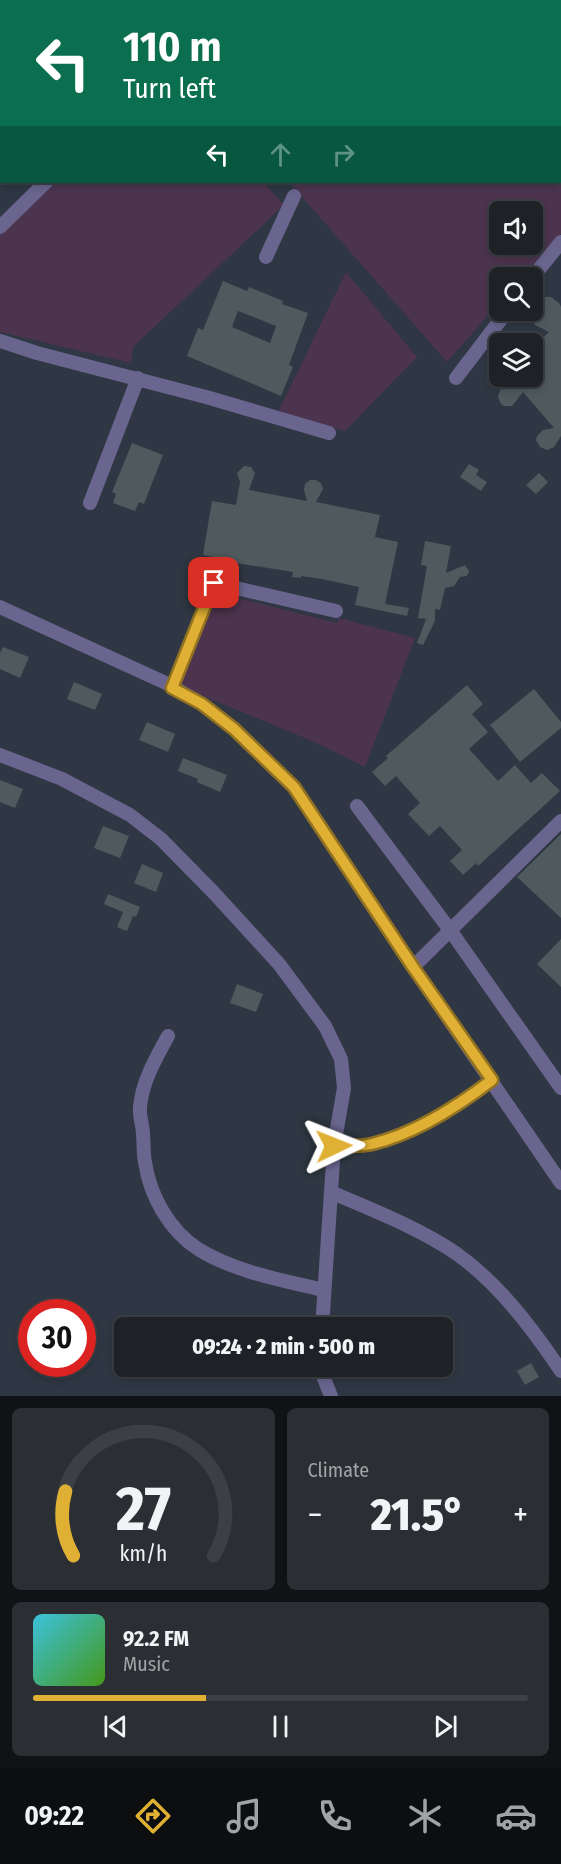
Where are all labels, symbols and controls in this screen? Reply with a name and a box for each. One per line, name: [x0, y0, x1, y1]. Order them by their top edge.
text: 110 m: [123, 22, 222, 72]
icon: left: [24, 24, 102, 102]
text: Turn left: [123, 73, 216, 105]
icon: left: [201, 138, 234, 171]
icon: ahead: [264, 138, 297, 171]
icon: right: [327, 138, 360, 171]
map controls: [489, 201, 543, 387]
button: sound: [489, 201, 543, 255]
button: search: [489, 267, 543, 321]
button: layers: [489, 333, 543, 387]
pin: [188, 557, 239, 608]
icon: arrive: [197, 566, 230, 599]
position arrow: [302, 1114, 366, 1178]
speed limit sign: 30: [18, 1299, 96, 1377]
text: 09:24 · 2 min · 500 m: [192, 1333, 375, 1360]
text: Climate: [308, 1458, 369, 1482]
text: 27: [115, 1472, 171, 1547]
text: 21.5°: [371, 1488, 465, 1542]
text: −: [308, 1495, 322, 1535]
text: +: [513, 1495, 528, 1535]
text: km/h: [119, 1541, 167, 1567]
text: 92.2 FM: [123, 1625, 189, 1652]
text: Music: [123, 1652, 170, 1676]
icon: previous: [99, 1710, 132, 1743]
icon: pause: [264, 1710, 297, 1743]
icon: next: [429, 1710, 462, 1743]
icon: directions: [132, 1795, 174, 1837]
icon: music: [223, 1795, 265, 1837]
icon: phone: [314, 1795, 356, 1837]
icon: climate: [404, 1795, 446, 1837]
icon: car: [495, 1795, 537, 1837]
text: 09:22: [24, 1800, 84, 1832]

